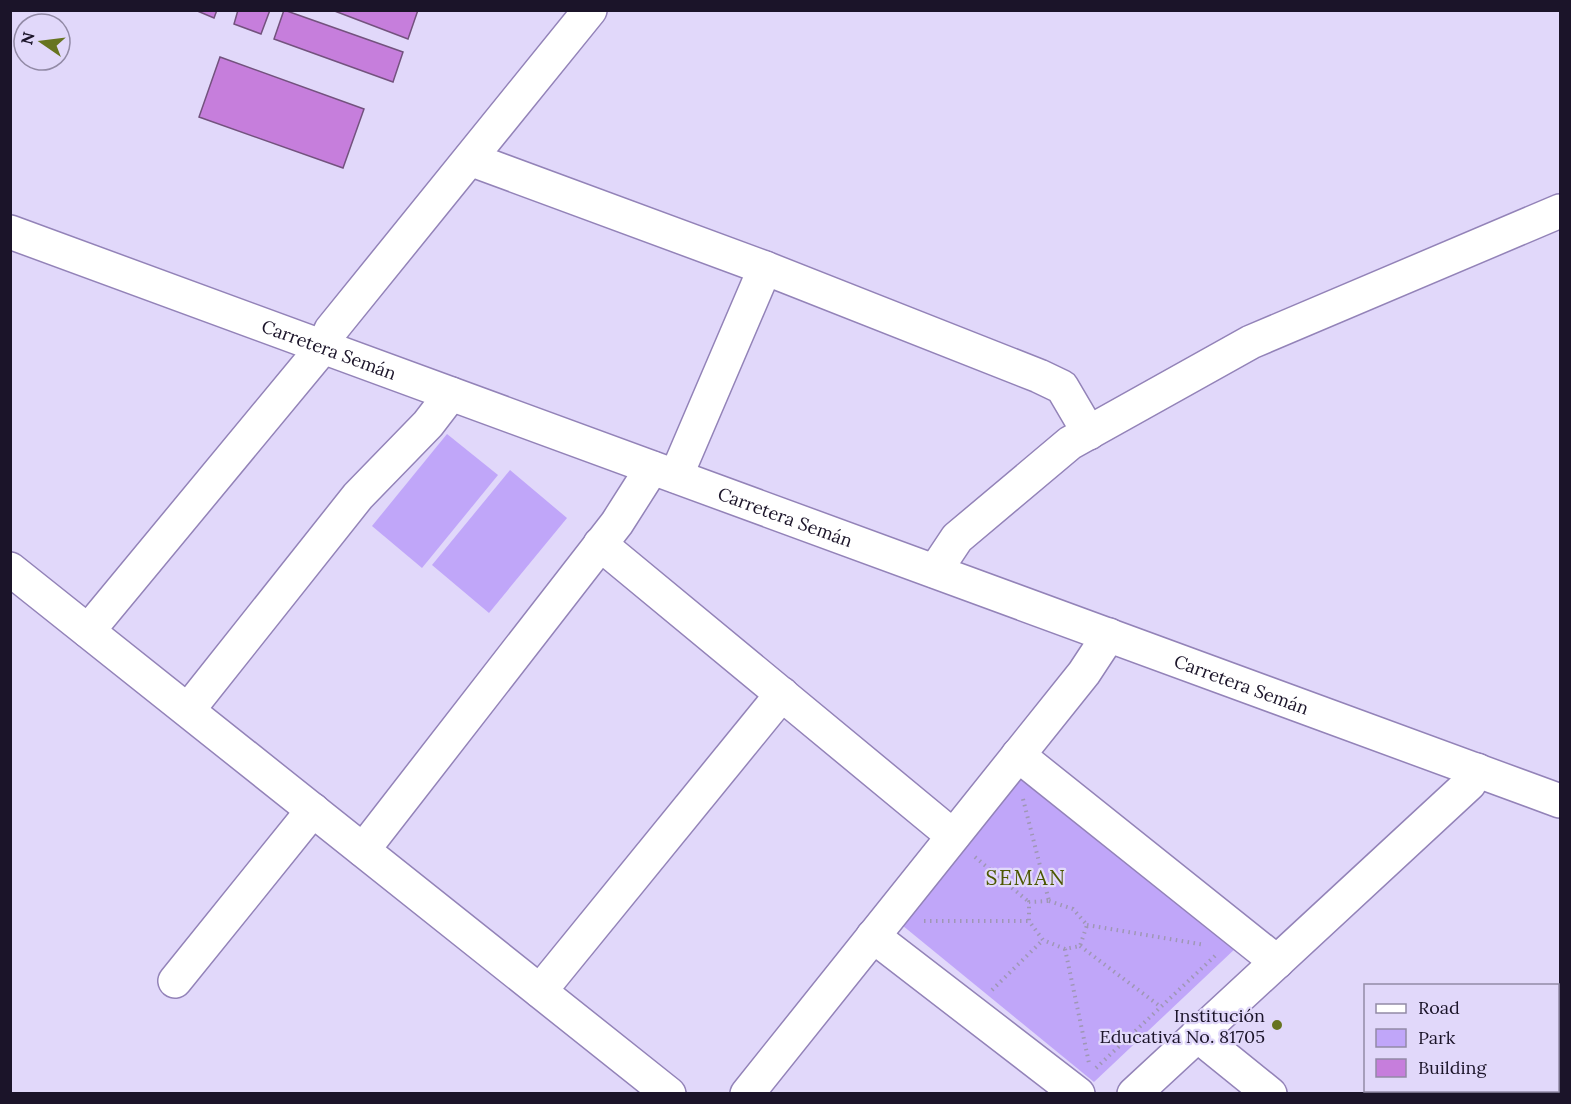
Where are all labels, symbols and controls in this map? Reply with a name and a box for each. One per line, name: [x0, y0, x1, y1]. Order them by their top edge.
north arrow: [12, 12, 72, 72]
text: N: [16, 30, 39, 47]
street label: Carretera Semán: [259, 314, 400, 384]
street label: Carretera Semán: [715, 481, 856, 552]
street label: Carretera Semán: [1171, 649, 1312, 719]
district label: SEMAN: [986, 864, 1066, 891]
legend: [1364, 984, 1559, 1092]
text: Road: [1418, 996, 1460, 1019]
place label: Institución Educativa No. 81705: [1099, 1004, 1265, 1048]
marker: Institución Educativa No. 81705: [1270, 1018, 1284, 1032]
text: Park: [1418, 1026, 1456, 1049]
text: Building: [1418, 1056, 1488, 1079]

